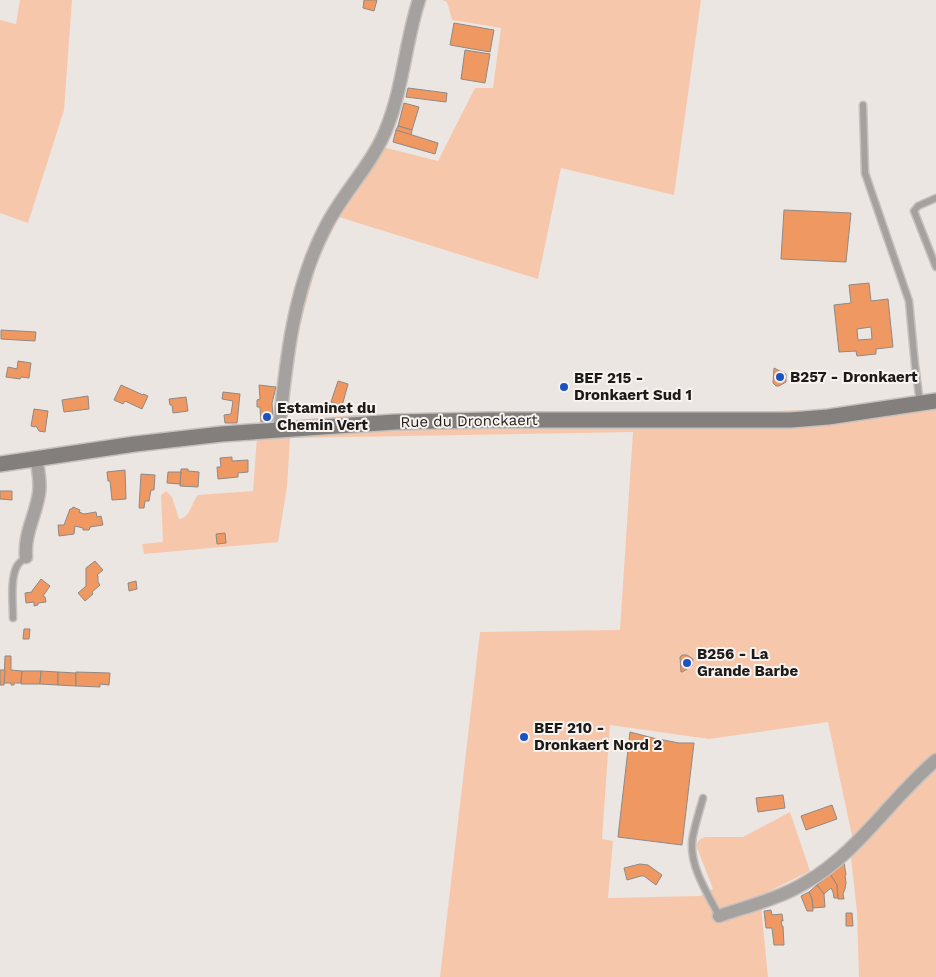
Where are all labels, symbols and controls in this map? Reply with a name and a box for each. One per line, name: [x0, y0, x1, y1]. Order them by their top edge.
place label: B257 - Dronkaert: [790, 368, 918, 386]
place label: BEF 215 - Dronkaert Sud 1: [574, 369, 692, 404]
marker: B257 - Dronkaert: [774, 371, 786, 383]
marker: BEF 215 - Dronkaert Sud 1: [558, 381, 570, 393]
place label: Estaminet du Chemin Vert: [277, 399, 376, 434]
marker: Estaminet du Chemin Vert: [261, 411, 273, 423]
street label: Rue du Dronckaert: [400, 411, 539, 431]
place label: B256 - La Grande Barbe: [697, 645, 798, 680]
marker: B256 - La Grande Barbe: [681, 657, 693, 669]
place label: BEF 210 - Dronkaert Nord 2: [534, 719, 662, 754]
marker: BEF 210 - Dronkaert Nord 2: [518, 731, 530, 743]

